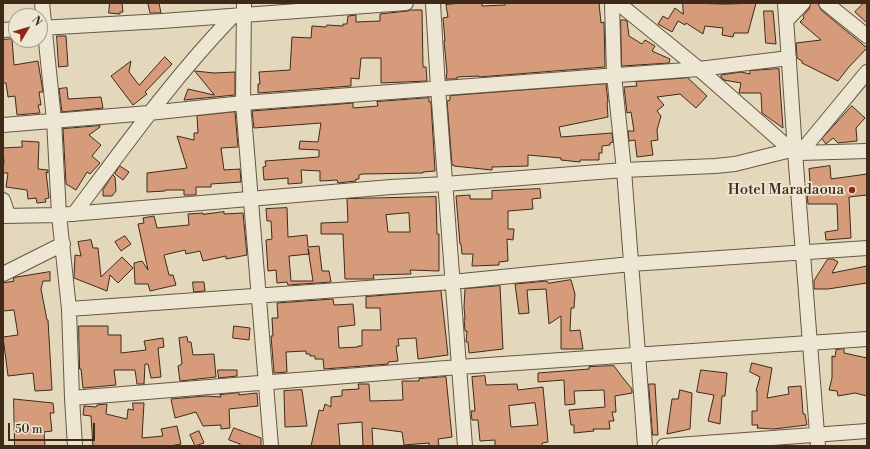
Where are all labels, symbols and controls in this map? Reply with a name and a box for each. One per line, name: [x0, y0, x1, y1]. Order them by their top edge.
north arrow: [8, 8, 48, 48]
text: N: [28, 13, 45, 29]
place label: Hotel Maradaoua: [728, 181, 844, 199]
marker: Hotel Maradaoua: [847, 185, 857, 195]
scale bar: [10, 415, 97, 441]
text: 50 m: [15, 422, 43, 437]

